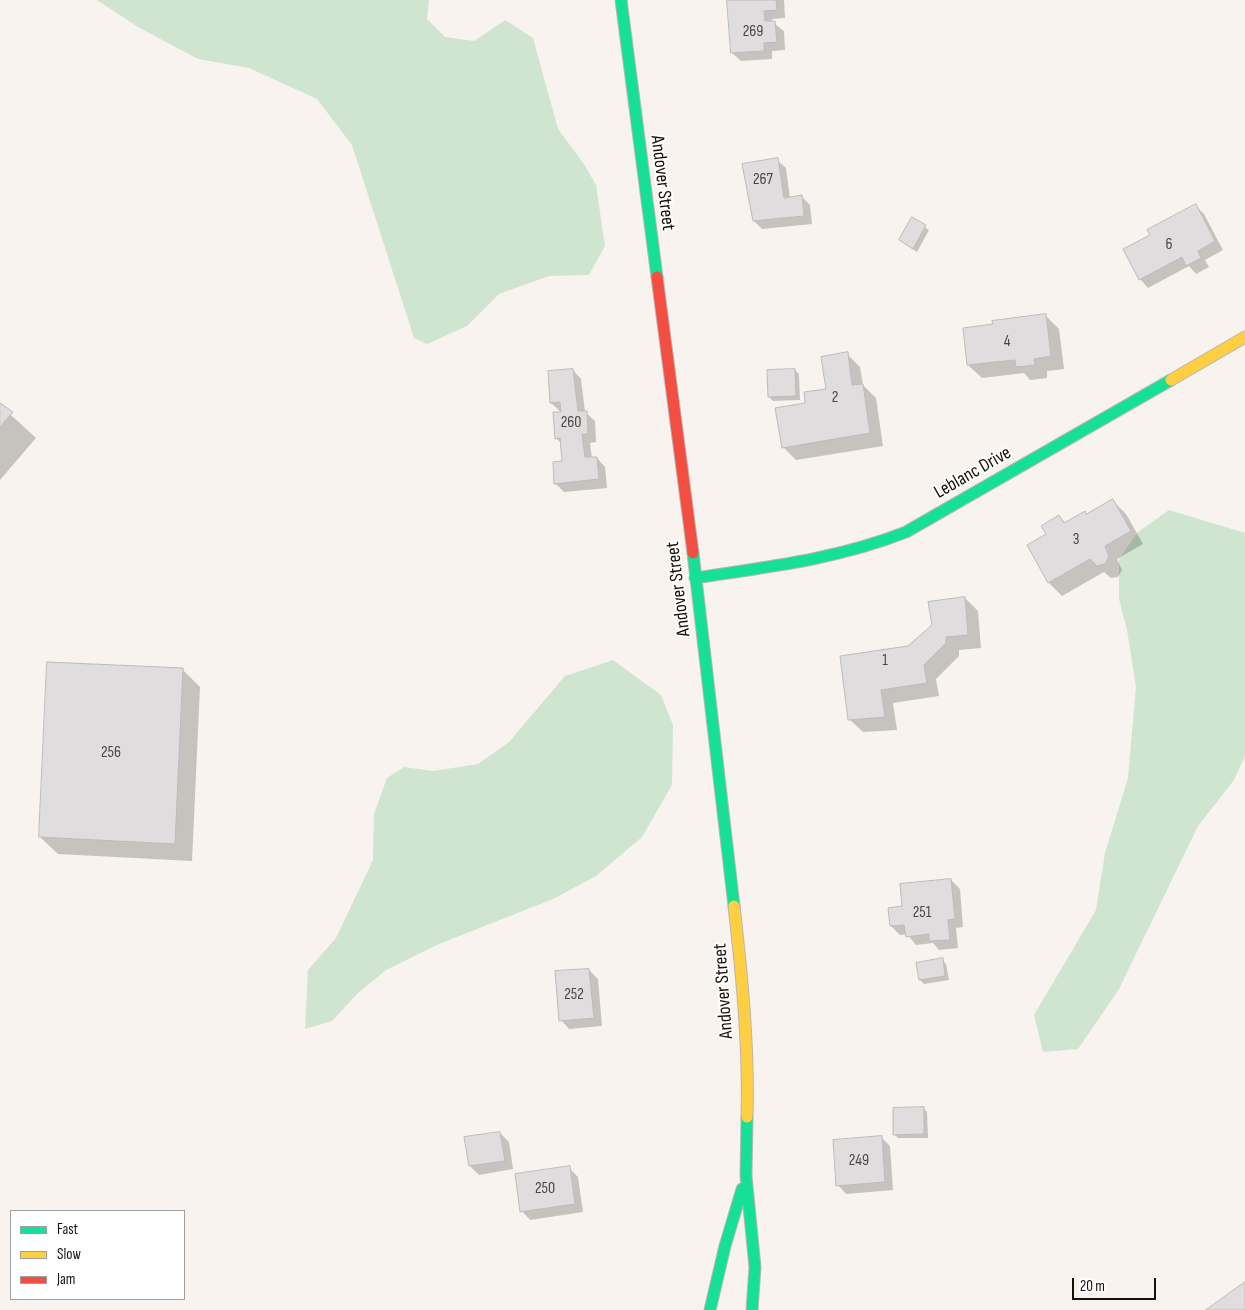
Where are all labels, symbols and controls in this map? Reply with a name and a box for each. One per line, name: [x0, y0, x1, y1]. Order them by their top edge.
house number: 269: [743, 22, 763, 42]
street label: Andover Street: [645, 134, 679, 232]
house number: 267: [753, 170, 773, 190]
house number: 6: [1165, 235, 1173, 255]
house number: 4: [1004, 332, 1010, 352]
house number: 2: [832, 388, 838, 408]
house number: 260: [561, 413, 581, 433]
street label: Leblanc Drive: [930, 442, 1016, 504]
house number: 3: [1073, 530, 1079, 550]
street label: Andover Street: [662, 540, 696, 638]
house number: 1: [882, 651, 888, 671]
house number: 256: [101, 743, 121, 763]
house number: 251: [913, 903, 931, 923]
street label: Andover Street: [709, 942, 739, 1040]
house number: 252: [564, 985, 584, 1005]
house number: 249: [849, 1151, 869, 1171]
house number: 250: [535, 1179, 555, 1199]
legend: [10, 1210, 185, 1300]
text: Fast: [57, 1220, 78, 1239]
text: Slow: [57, 1245, 81, 1264]
scale bar: [1075, 1268, 1159, 1300]
text: Jam: [57, 1270, 75, 1289]
text: 20 m: [1080, 1277, 1105, 1296]

